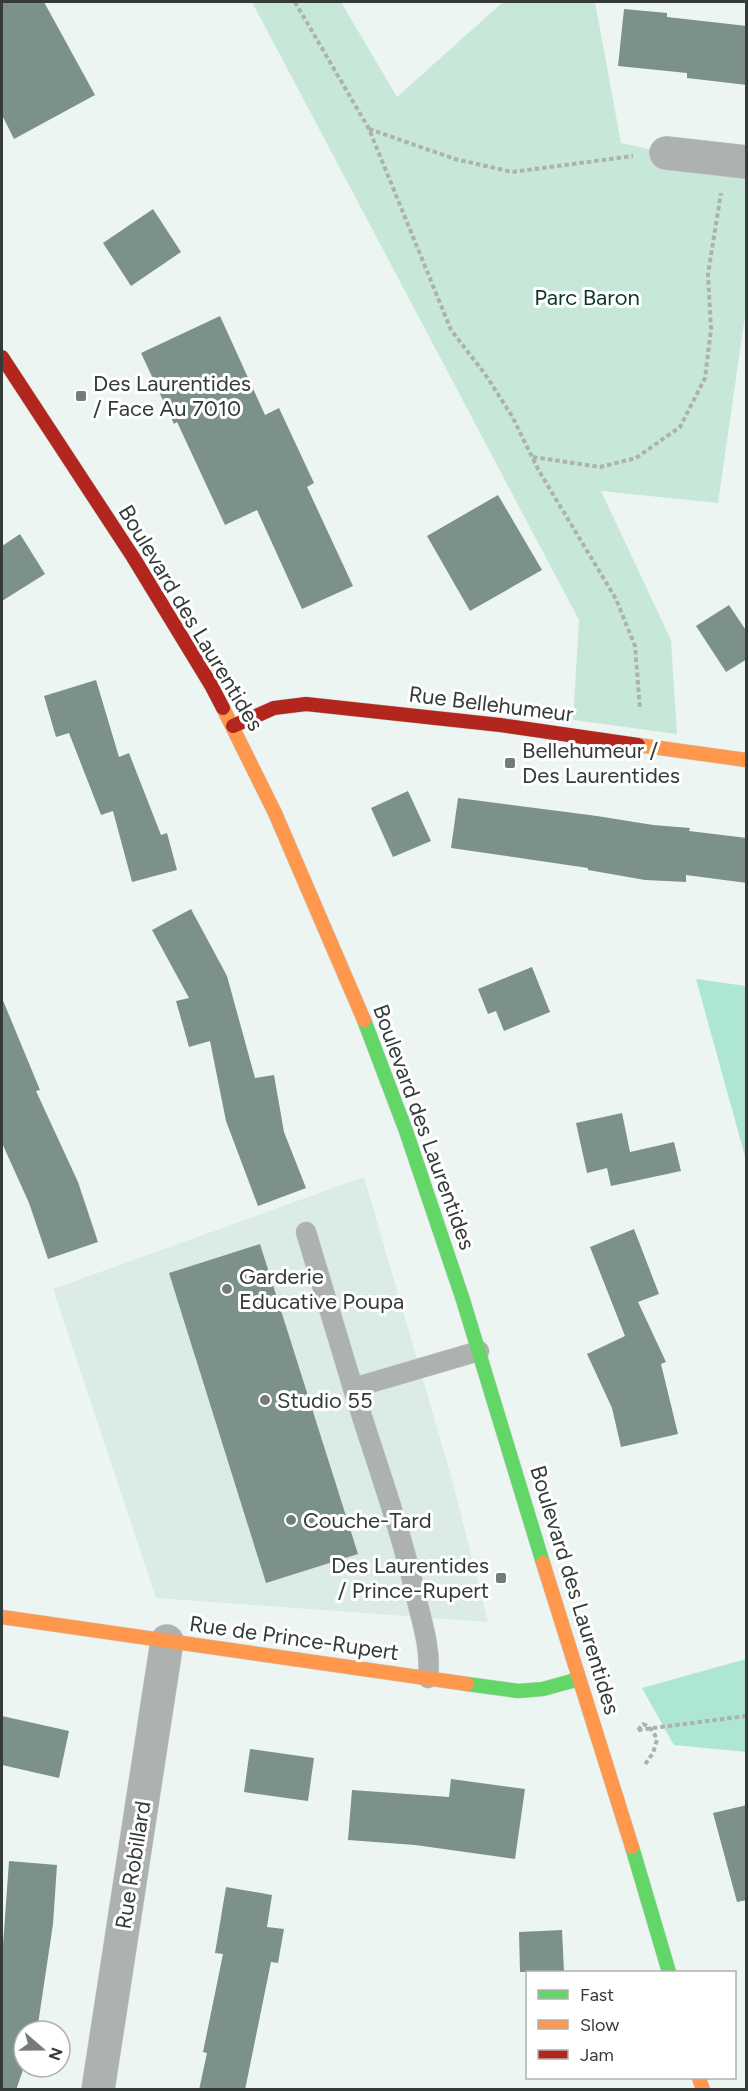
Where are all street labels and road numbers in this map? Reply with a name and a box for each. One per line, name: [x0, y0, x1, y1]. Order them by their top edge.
street label: Boulevard des Laurentides: [113, 500, 269, 736]
street label: Rue Bellehumeur: [407, 681, 575, 728]
street label: Boulevard des Laurentides: [367, 1001, 481, 1253]
street label: Boulevard des Laurentides: [524, 1462, 626, 1718]
street label: Rue de Prince-Rupert: [188, 1610, 400, 1666]
street label: Rue Robillard: [110, 1799, 156, 1931]

